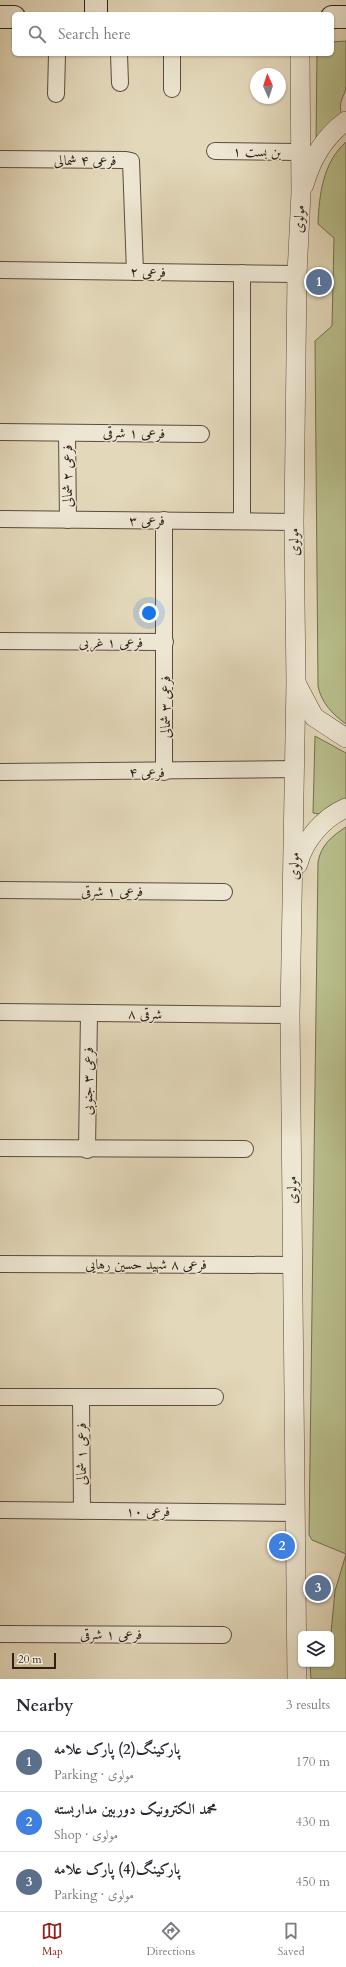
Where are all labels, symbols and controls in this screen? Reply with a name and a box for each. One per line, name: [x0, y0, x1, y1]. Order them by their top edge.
search box: [12, 12, 334, 56]
icon: search: [26, 23, 48, 45]
text: Search here: [58, 24, 131, 44]
north arrow: [250, 68, 286, 104]
street label: بن بست ۱: [233, 142, 282, 162]
street label: فرعی ۴ شمالی: [54, 151, 116, 170]
street label: مولوی: [289, 204, 309, 234]
street label: فرعی ۲: [130, 262, 166, 282]
pin: 1: [306, 267, 332, 297]
street label: فرعی ۱ شرقی: [103, 423, 165, 443]
street label: فرعی ۲ شمالی: [58, 445, 77, 507]
street label: فرعی ۳: [129, 511, 165, 530]
street label: مولوی: [284, 528, 304, 556]
your location: [139, 603, 159, 623]
street label: فرعی ۱ غربی: [79, 633, 143, 652]
street label: فرعی ۳ شمالی: [156, 676, 175, 738]
street label: فرعی ۴: [129, 763, 165, 782]
street label: مولوی: [284, 852, 304, 880]
street label: فرعی ۱ شرقی: [81, 882, 143, 901]
street label: ۸ شرقی: [128, 1004, 163, 1024]
street label: فرعی ۳ جنوبی: [78, 1047, 98, 1115]
street label: مولوی: [282, 1176, 302, 1204]
street label: فرعی ۸ شهید حسین رهایی: [85, 1255, 207, 1274]
street label: فرعی ۱ شمالی: [72, 1423, 91, 1485]
street label: فرعی ۱۰: [126, 1502, 170, 1521]
pin: 2: [269, 1531, 295, 1561]
pin: 3: [305, 1573, 331, 1603]
street label: فرعی ۱ شرقی: [80, 1625, 142, 1644]
map controls: [298, 1631, 334, 1667]
button: layers: [298, 1631, 334, 1667]
scale bar: [12, 1651, 56, 1670]
text: 20 m: [18, 1652, 42, 1667]
text: Nearby: [16, 1694, 73, 1717]
text: 3 results: [286, 1696, 330, 1714]
text: پارکینگ(2) پارک علامه: [54, 1739, 180, 1759]
text: 1: [26, 1753, 32, 1771]
text: 170 m: [296, 1753, 330, 1771]
text: Parking · مولوی: [54, 1766, 134, 1784]
text: محمد الکترونیک دوربین مداربسته: [54, 1799, 217, 1819]
text: 2: [26, 1813, 32, 1831]
text: 430 m: [296, 1813, 330, 1831]
text: Shop · مولوی: [54, 1826, 118, 1844]
text: پارکینگ(4) پارک علامه: [54, 1859, 180, 1879]
text: 3: [26, 1873, 32, 1891]
text: 450 m: [296, 1873, 330, 1891]
text: Parking · مولوی: [54, 1886, 134, 1904]
tab: Map: [41, 1920, 63, 1959]
tab: Directions: [146, 1920, 195, 1959]
tab: Saved: [278, 1920, 305, 1959]

